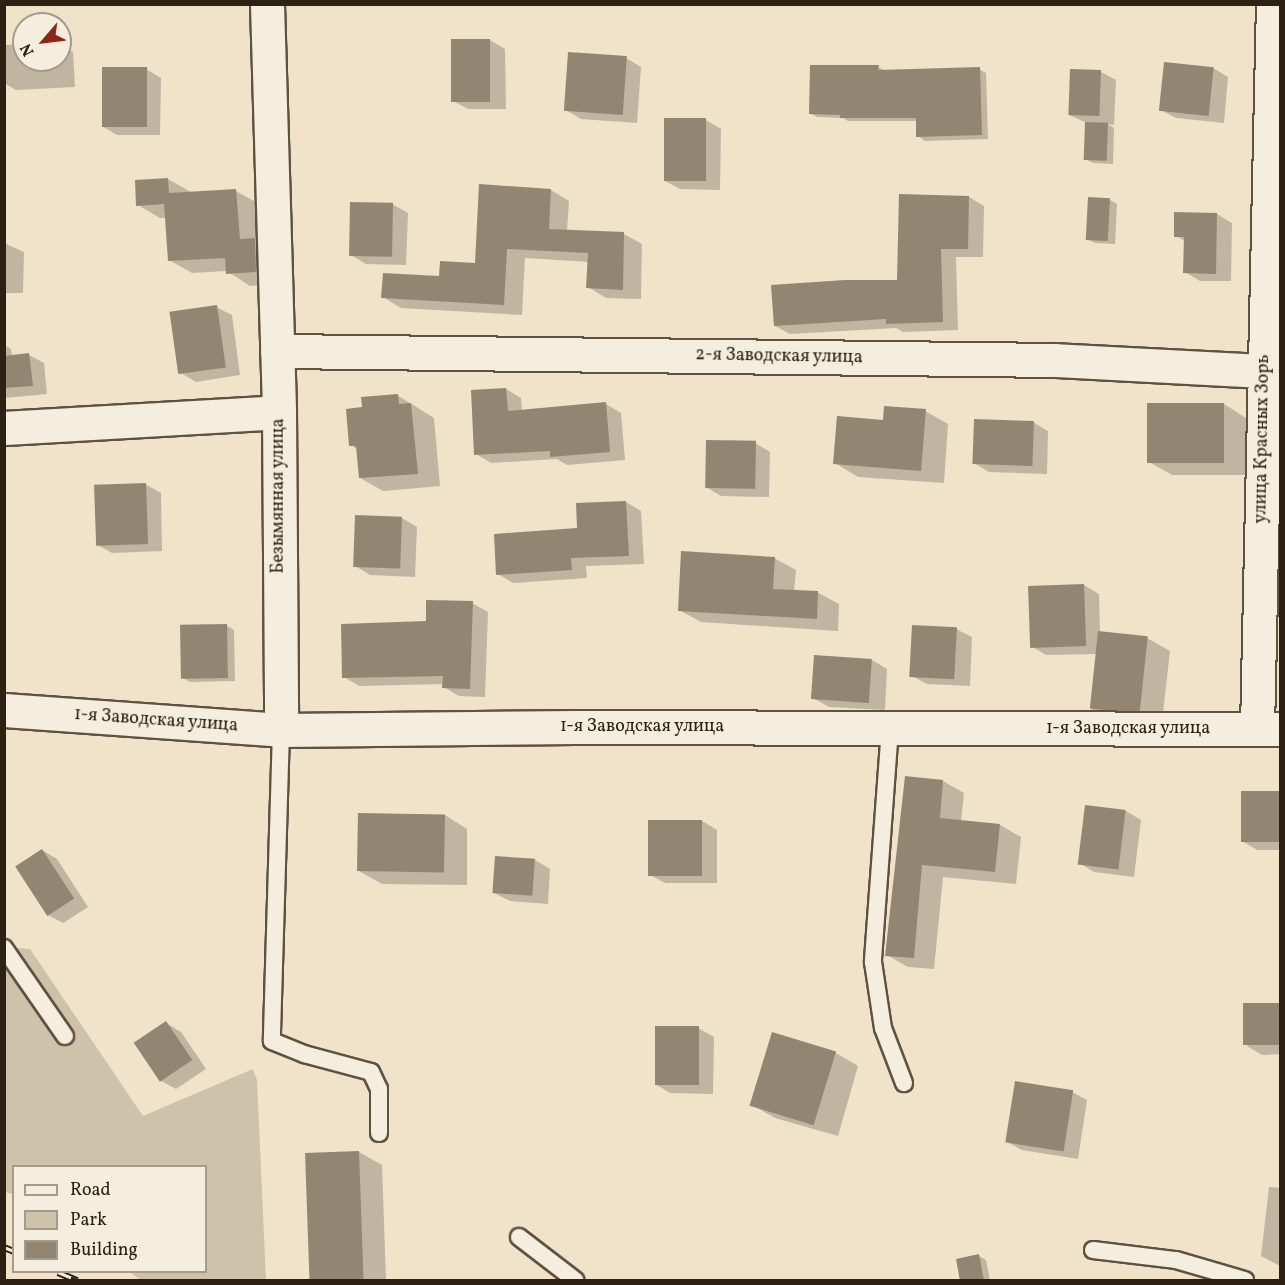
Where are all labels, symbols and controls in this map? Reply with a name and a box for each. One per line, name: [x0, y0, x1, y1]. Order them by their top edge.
north arrow: [12, 12, 72, 72]
text: N: [15, 39, 40, 60]
street label: 2-я Заводская улица: [695, 345, 863, 369]
street label: улица Красных Зорь: [1251, 354, 1275, 524]
street label: Безымянная улица: [268, 418, 290, 574]
street label: 1-я Заводская улица: [73, 704, 239, 738]
street label: 1-я Заводская улица: [560, 716, 724, 738]
street label: 1-я Заводская улица: [1046, 718, 1210, 740]
legend: [12, 1165, 207, 1273]
text: Road: [70, 1178, 111, 1203]
text: Park: [70, 1208, 107, 1233]
text: Building: [70, 1238, 138, 1263]

